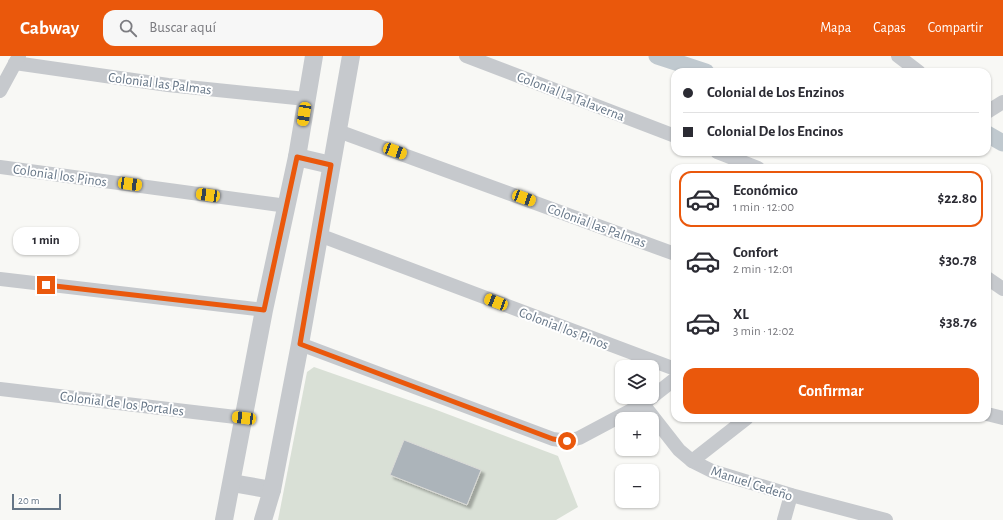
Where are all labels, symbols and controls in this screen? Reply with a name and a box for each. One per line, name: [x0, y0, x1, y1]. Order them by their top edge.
search box: [103, 10, 383, 46]
icon: search: [117, 17, 139, 39]
text: Cabway: [20, 19, 79, 38]
text: Buscar aquí: [149, 20, 216, 35]
text: Mapa: [820, 21, 851, 35]
text: Capas: [873, 21, 906, 35]
text: Compartir: [928, 21, 983, 35]
street label: Colonial La Talaverna: [515, 70, 627, 124]
street label: Colonial las Palmas: [107, 71, 212, 97]
text: Colonial de Los Enzinos: [707, 85, 844, 100]
car: [296, 101, 312, 127]
text: Colonial De los Encinos: [707, 124, 843, 139]
car: [382, 141, 408, 161]
street label: Colonial los Pinos: [12, 162, 108, 190]
car: [117, 176, 143, 192]
icon: car: [685, 181, 721, 217]
text: Económico: [733, 183, 798, 198]
car: [195, 187, 221, 203]
car: [511, 188, 537, 208]
text: $22.80: [937, 191, 977, 206]
text: 1 min · 12:00: [733, 201, 794, 214]
street label: Colonial las Palmas: [545, 202, 648, 250]
callout: 1 min: [13, 227, 79, 255]
text: 1 min: [32, 234, 60, 247]
icon: car: [685, 243, 721, 279]
text: Confort: [733, 245, 778, 260]
text: $30.78: [939, 253, 977, 268]
text: 2 min · 12:01: [733, 263, 793, 276]
route end: [37, 276, 55, 294]
car: [483, 292, 509, 312]
street label: Colonial los Pinos: [517, 305, 610, 352]
icon: car: [685, 305, 721, 341]
text: XL: [733, 307, 749, 322]
text: $38.76: [939, 315, 977, 330]
text: 3 min · 12:02: [733, 325, 794, 338]
map controls: [615, 360, 659, 508]
button: layers: [615, 360, 659, 404]
button: Confirmar: [683, 368, 979, 414]
street label: Colonial de los Portales: [59, 389, 185, 419]
car: [231, 411, 257, 425]
button: +: [615, 412, 659, 456]
route start: [558, 432, 576, 450]
button: −: [615, 464, 659, 508]
street label: Manuel Cedeño: [709, 464, 794, 504]
scale bar: [12, 492, 61, 511]
text: 20 m: [18, 495, 39, 506]

